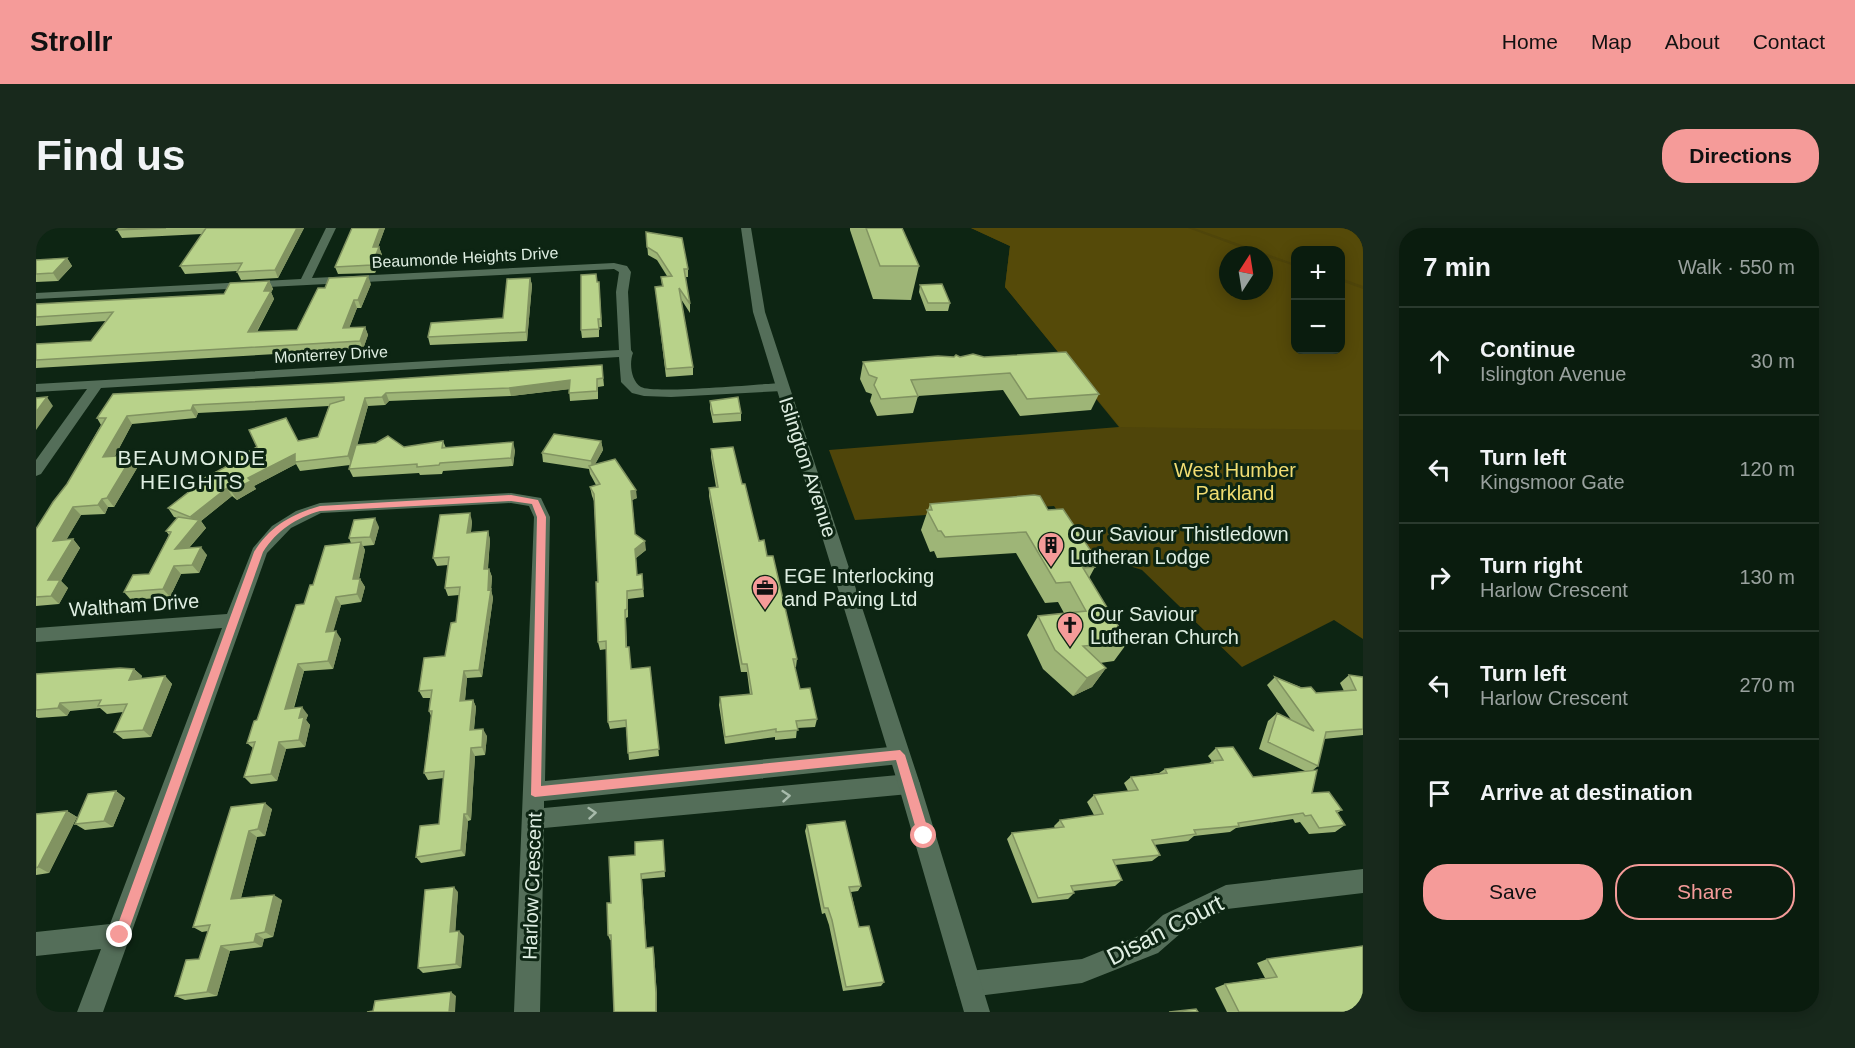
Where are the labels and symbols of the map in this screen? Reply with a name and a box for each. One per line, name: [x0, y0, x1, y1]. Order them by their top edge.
street label: Beaumonde Heights Drive: [371, 244, 559, 271]
north arrow: [1219, 246, 1273, 300]
street label: Monterrey Drive: [274, 343, 388, 366]
street label: Islington Avenue: [775, 394, 841, 540]
district label: BEAUMONDE HEIGHTS: [118, 446, 266, 493]
park label: West Humber Parkland: [1174, 459, 1296, 504]
place label: Our Saviour Thistledown Lutheran Lodge: [1070, 523, 1289, 568]
building icon: Our Saviour Thistledown Lutheran Lodge: [1036, 530, 1066, 568]
place label: EGE Interlocking and Paving Ltd: [784, 565, 934, 610]
office icon: EGE Interlocking and Paving Ltd: [750, 573, 780, 611]
street label: Waltham Drive: [68, 589, 200, 621]
place label: Our Saviour Lutheran Church: [1090, 603, 1239, 648]
church icon: Our Saviour Lutheran Church: [1055, 610, 1085, 648]
one-way arrow: [782, 790, 791, 803]
one-way arrow: [588, 807, 597, 820]
street label: Harlow Crescent: [518, 811, 546, 960]
route start: [910, 822, 936, 848]
street label: Disan Court: [1102, 889, 1228, 970]
route end: [106, 921, 132, 947]

